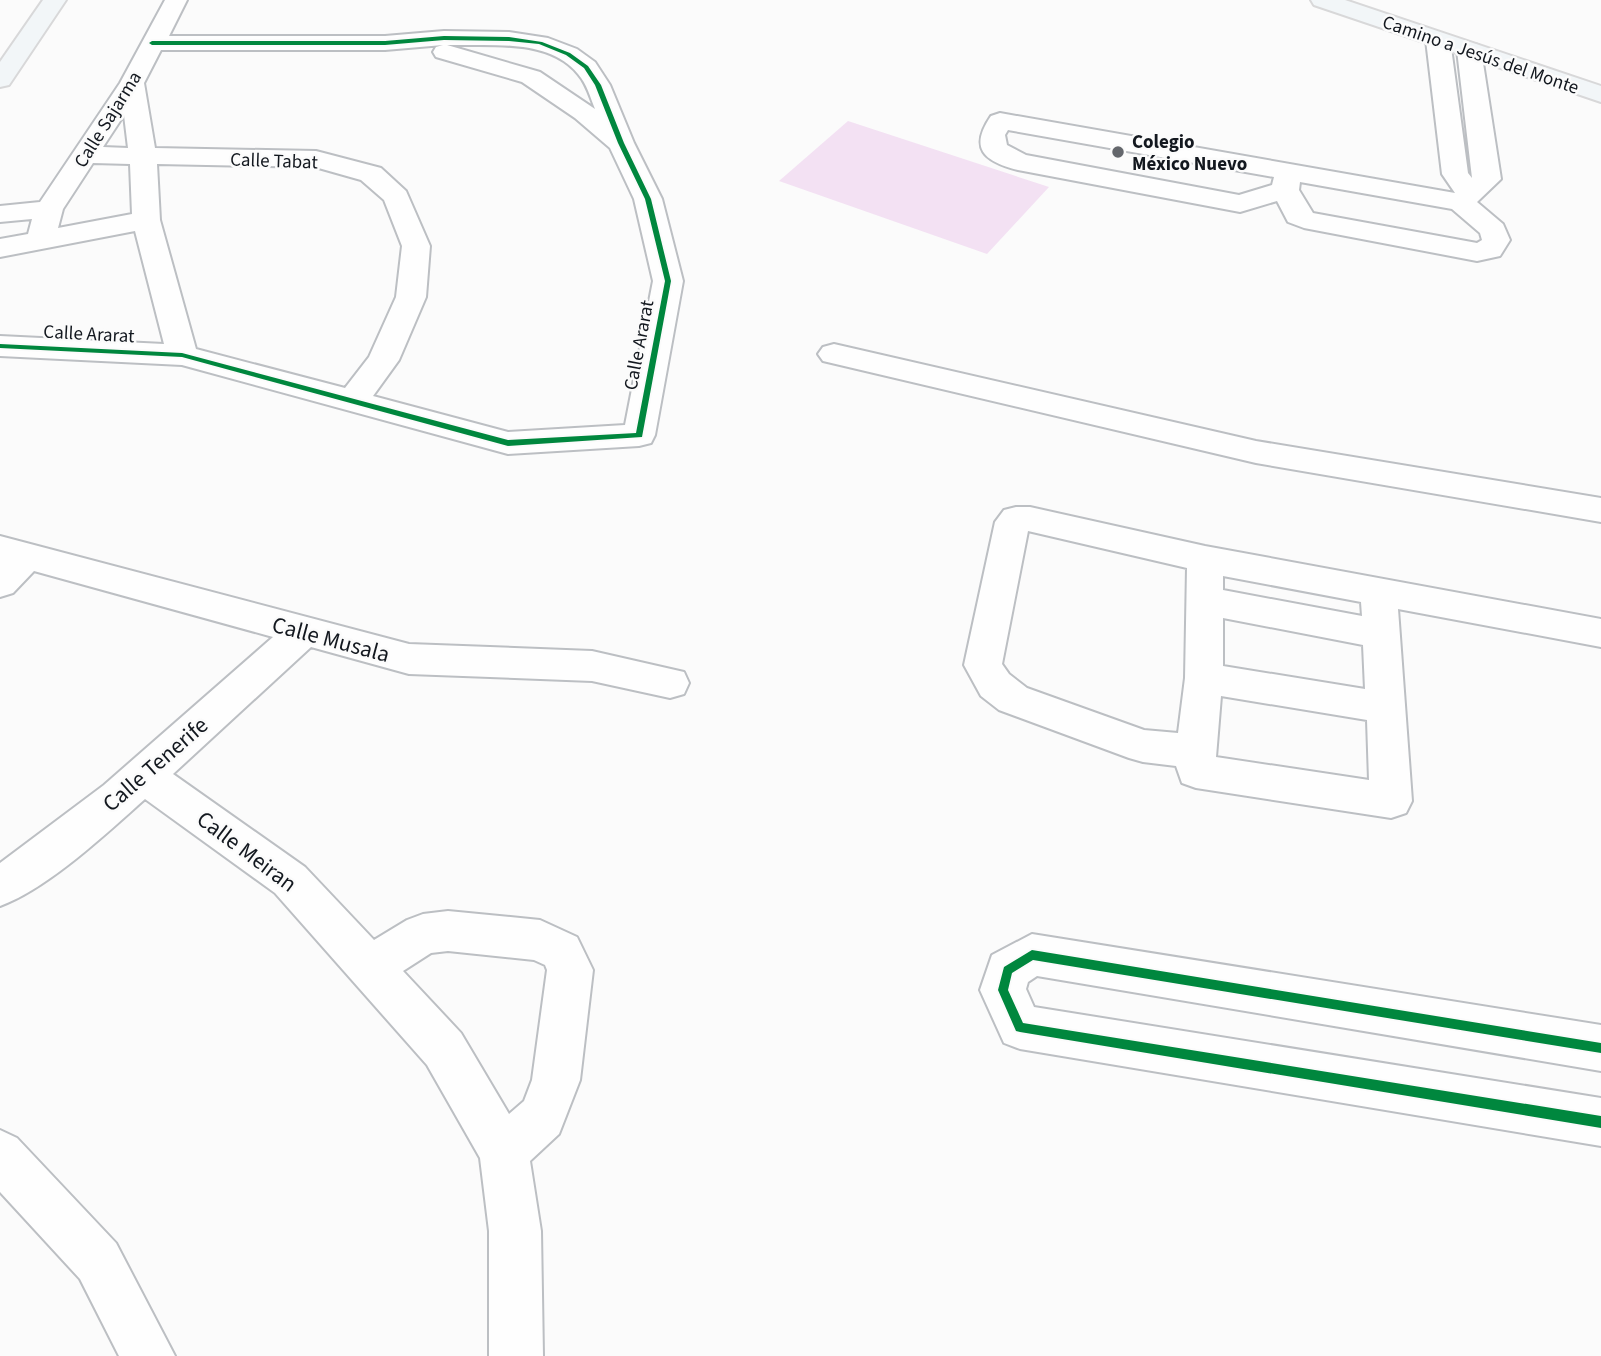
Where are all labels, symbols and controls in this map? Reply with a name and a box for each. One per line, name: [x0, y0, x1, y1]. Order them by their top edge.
street label: Camino a Jesús del Monte: [1379, 9, 1582, 102]
street label: Calle Sajarma: [68, 66, 149, 173]
place label: Colegio México Nuevo: [1132, 129, 1247, 178]
marker: Colegio México Nuevo: [1110, 144, 1126, 160]
street label: Calle Tabat: [230, 146, 319, 177]
street label: Calle Ararat: [618, 297, 662, 393]
street label: Calle Ararat: [43, 319, 136, 350]
street label: Calle Musala: [268, 608, 393, 671]
street label: Calle Tenerife: [95, 709, 215, 820]
street label: Calle Meiran: [190, 803, 304, 900]

